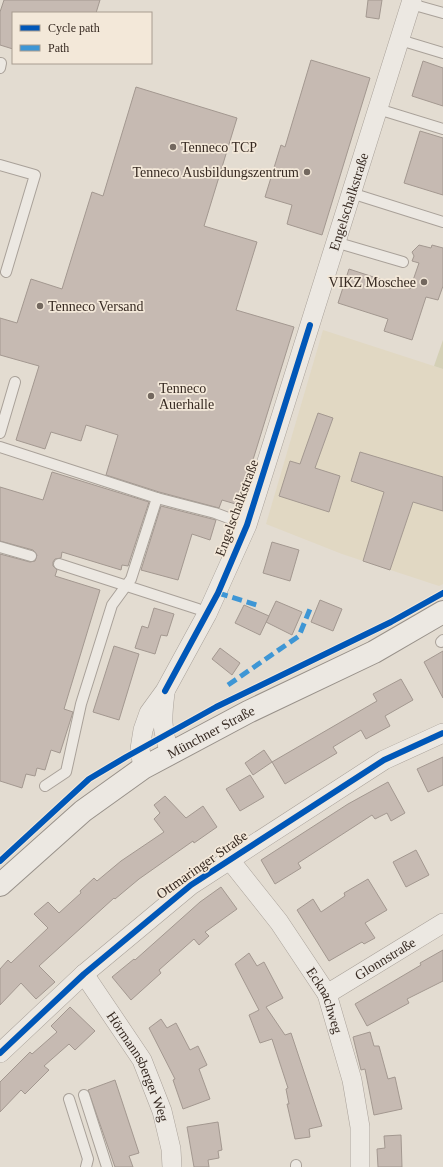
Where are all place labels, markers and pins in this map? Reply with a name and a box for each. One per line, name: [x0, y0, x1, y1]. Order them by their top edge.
place label: Tenneco TCP: [181, 140, 257, 155]
marker: Tenneco TCP: [168, 142, 178, 152]
place label: Tenneco Ausbildungszentrum: [132, 165, 299, 180]
marker: Tenneco Ausbildungszentrum: [302, 167, 312, 177]
place label: VIKZ Moschee: [329, 275, 416, 290]
marker: VIKZ Moschee: [419, 277, 429, 287]
place label: Tenneco Versand: [48, 299, 144, 314]
marker: Tenneco Versand: [35, 301, 45, 311]
place label: Tenneco Auerhalle: [159, 381, 214, 412]
marker: Tenneco Auerhalle: [146, 391, 156, 401]

